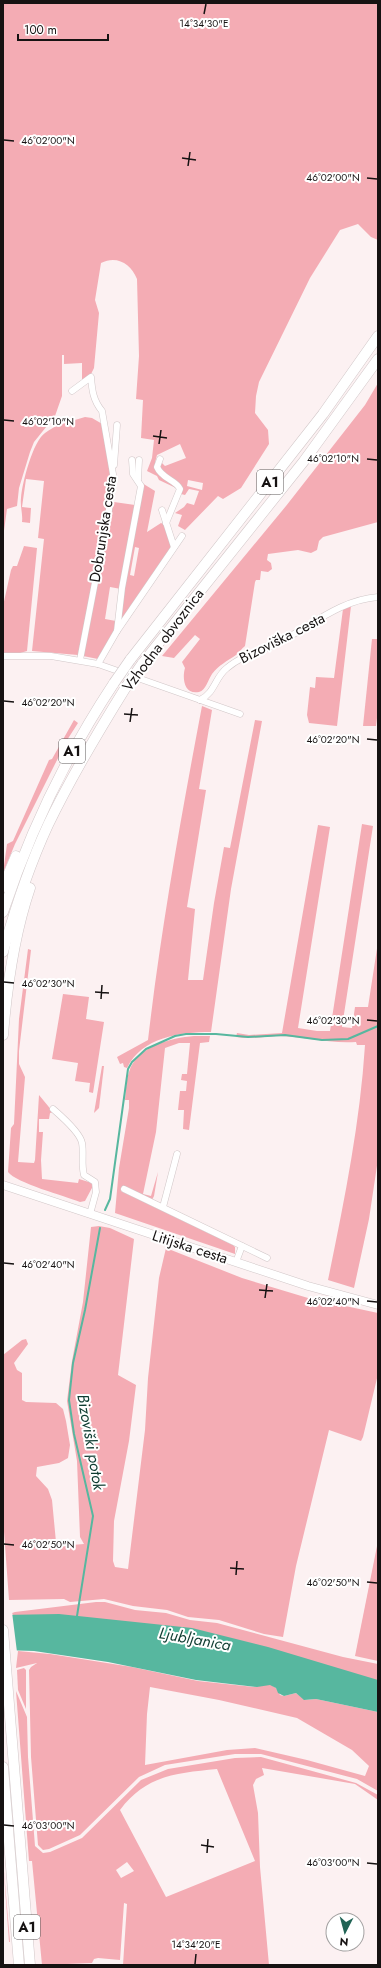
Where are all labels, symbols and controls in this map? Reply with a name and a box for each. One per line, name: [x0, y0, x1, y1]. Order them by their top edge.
scale bar: [18, 16, 108, 42]
text: 14°34'30"E: [180, 16, 228, 31]
text: 100 m: [24, 21, 57, 39]
text: 46°02'00"N: [21, 133, 75, 148]
text: 46°02'00"N: [306, 170, 360, 185]
text: 46°02'10"N: [22, 414, 74, 429]
text: 46°02'10"N: [307, 451, 359, 466]
road number: A1: [257, 470, 283, 494]
street label: Dobrunjska cesta: [84, 474, 122, 584]
street label: Vzhodna obvoznica: [117, 584, 209, 696]
street label: Bizoviška cesta: [235, 607, 329, 669]
text: 46°02'20"N: [22, 695, 75, 710]
text: 46°02'20"N: [307, 732, 360, 747]
road number: A1: [59, 739, 85, 763]
text: 46°02'30"N: [22, 976, 74, 991]
text: 46°02'30"N: [307, 1013, 359, 1028]
street label: Litijska cesta: [150, 1224, 230, 1270]
text: 46°02'40"N: [21, 1257, 75, 1272]
text: 46°02'40"N: [306, 1294, 360, 1309]
water label: Bizoviški potok: [71, 1392, 111, 1493]
text: 46°02'50"N: [22, 1537, 74, 1552]
text: 46°02'50"N: [307, 1575, 359, 1590]
water label: Ljubljanica: [157, 1621, 233, 1657]
text: 46°03'00"N: [21, 1818, 75, 1833]
text: 46°03'00"N: [306, 1855, 360, 1870]
north arrow: [325, 1912, 365, 1952]
road number: A1: [14, 1915, 40, 1939]
text: N: [339, 1934, 349, 1950]
text: 14°34'20"E: [171, 1937, 221, 1952]

